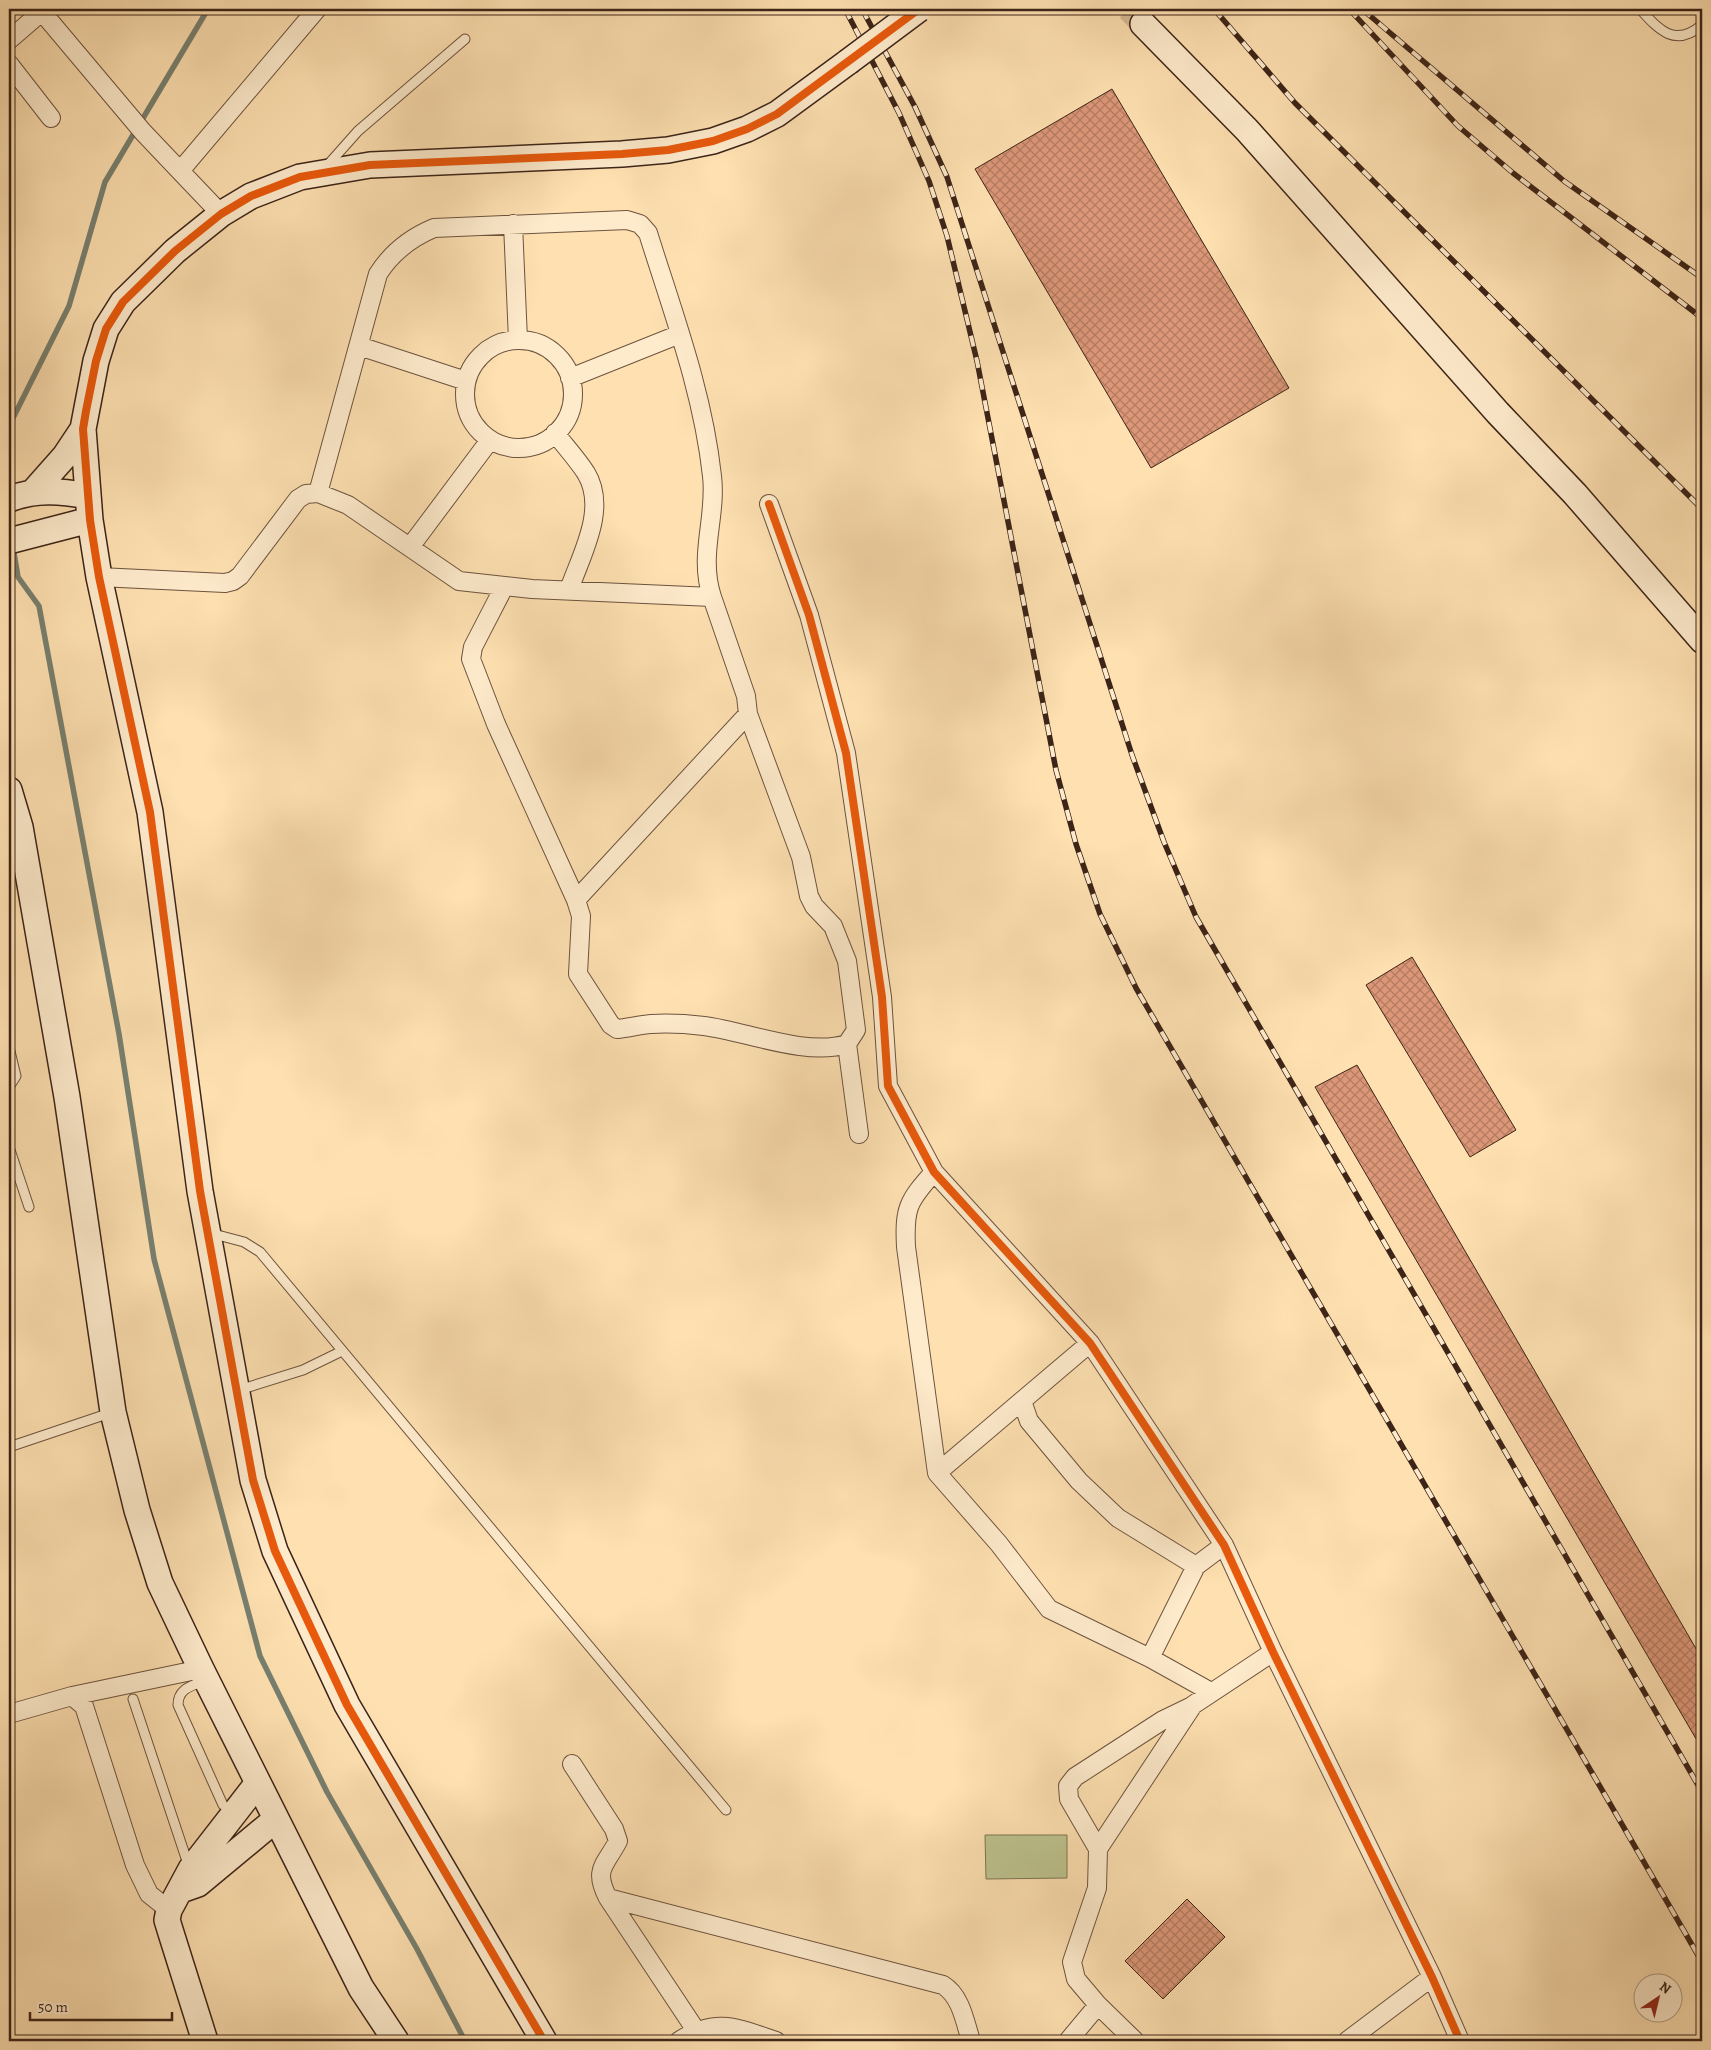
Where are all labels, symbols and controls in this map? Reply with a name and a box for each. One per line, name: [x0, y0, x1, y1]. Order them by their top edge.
north arrow: [1634, 1972, 1684, 2022]
text: N: [1656, 1977, 1675, 1998]
scale bar: [30, 1990, 172, 2022]
text: 50 m: [38, 1997, 68, 2017]

